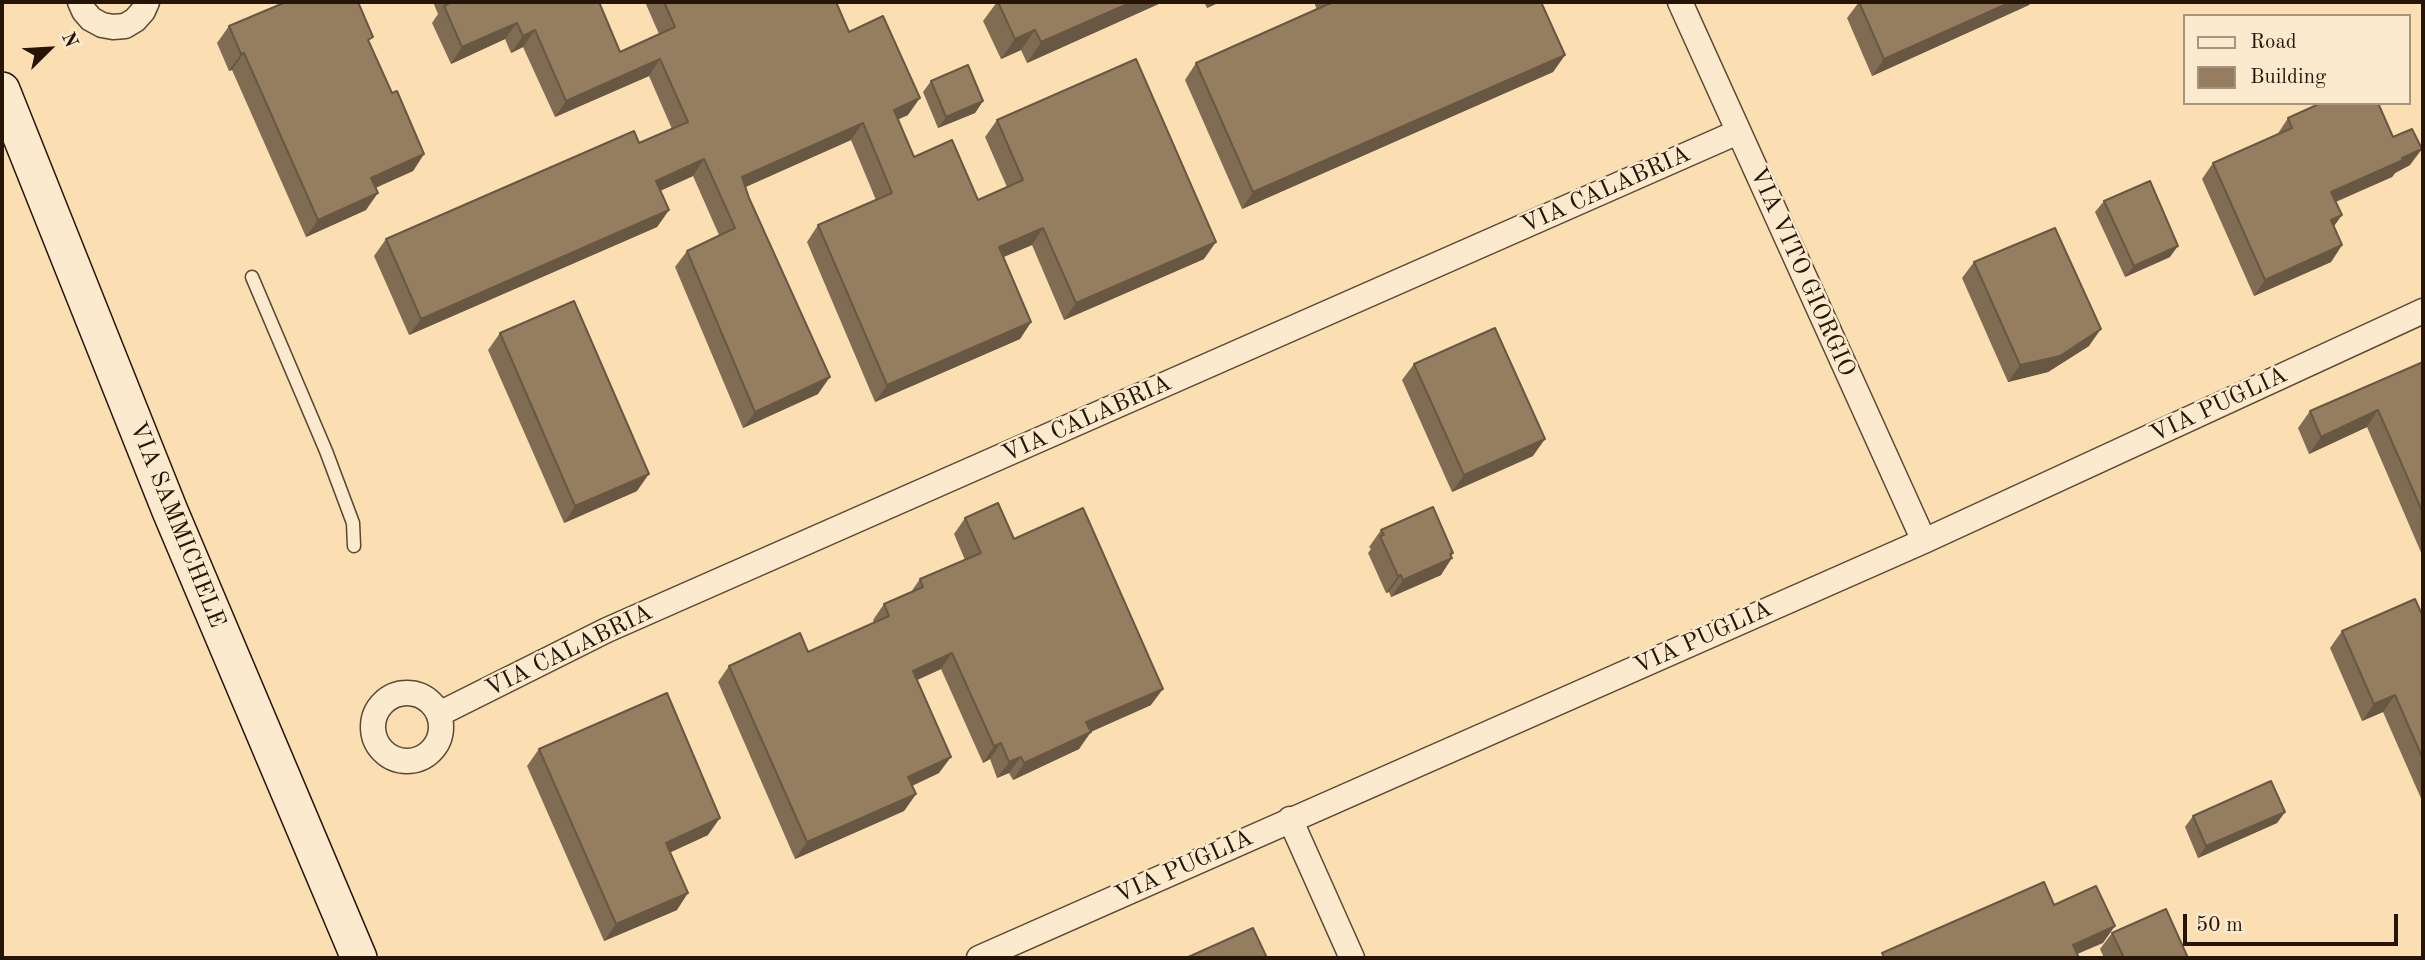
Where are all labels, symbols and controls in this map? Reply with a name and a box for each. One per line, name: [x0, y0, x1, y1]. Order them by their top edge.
north arrow: [14, 14, 84, 84]
legend: [2184, 14, 2411, 105]
text: N: [57, 30, 80, 51]
text: Road: [2250, 32, 2297, 53]
text: Building: [2250, 67, 2326, 88]
street label: VIA CALABRIA: [1517, 140, 1695, 240]
street label: VIA VITO GIORGIO: [1743, 163, 1861, 381]
street label: VIA PUGLIA: [2146, 361, 2292, 449]
street label: VIA CALABRIA: [998, 369, 1176, 469]
street label: VIA SAMMICHELE: [123, 418, 231, 632]
street label: VIA PUGLIA: [1630, 595, 1776, 681]
street label: VIA CALABRIA: [481, 598, 657, 704]
street label: VIA PUGLIA: [1111, 824, 1257, 910]
scale bar: [2187, 900, 2402, 944]
text: 50 m: [2196, 915, 2243, 936]

